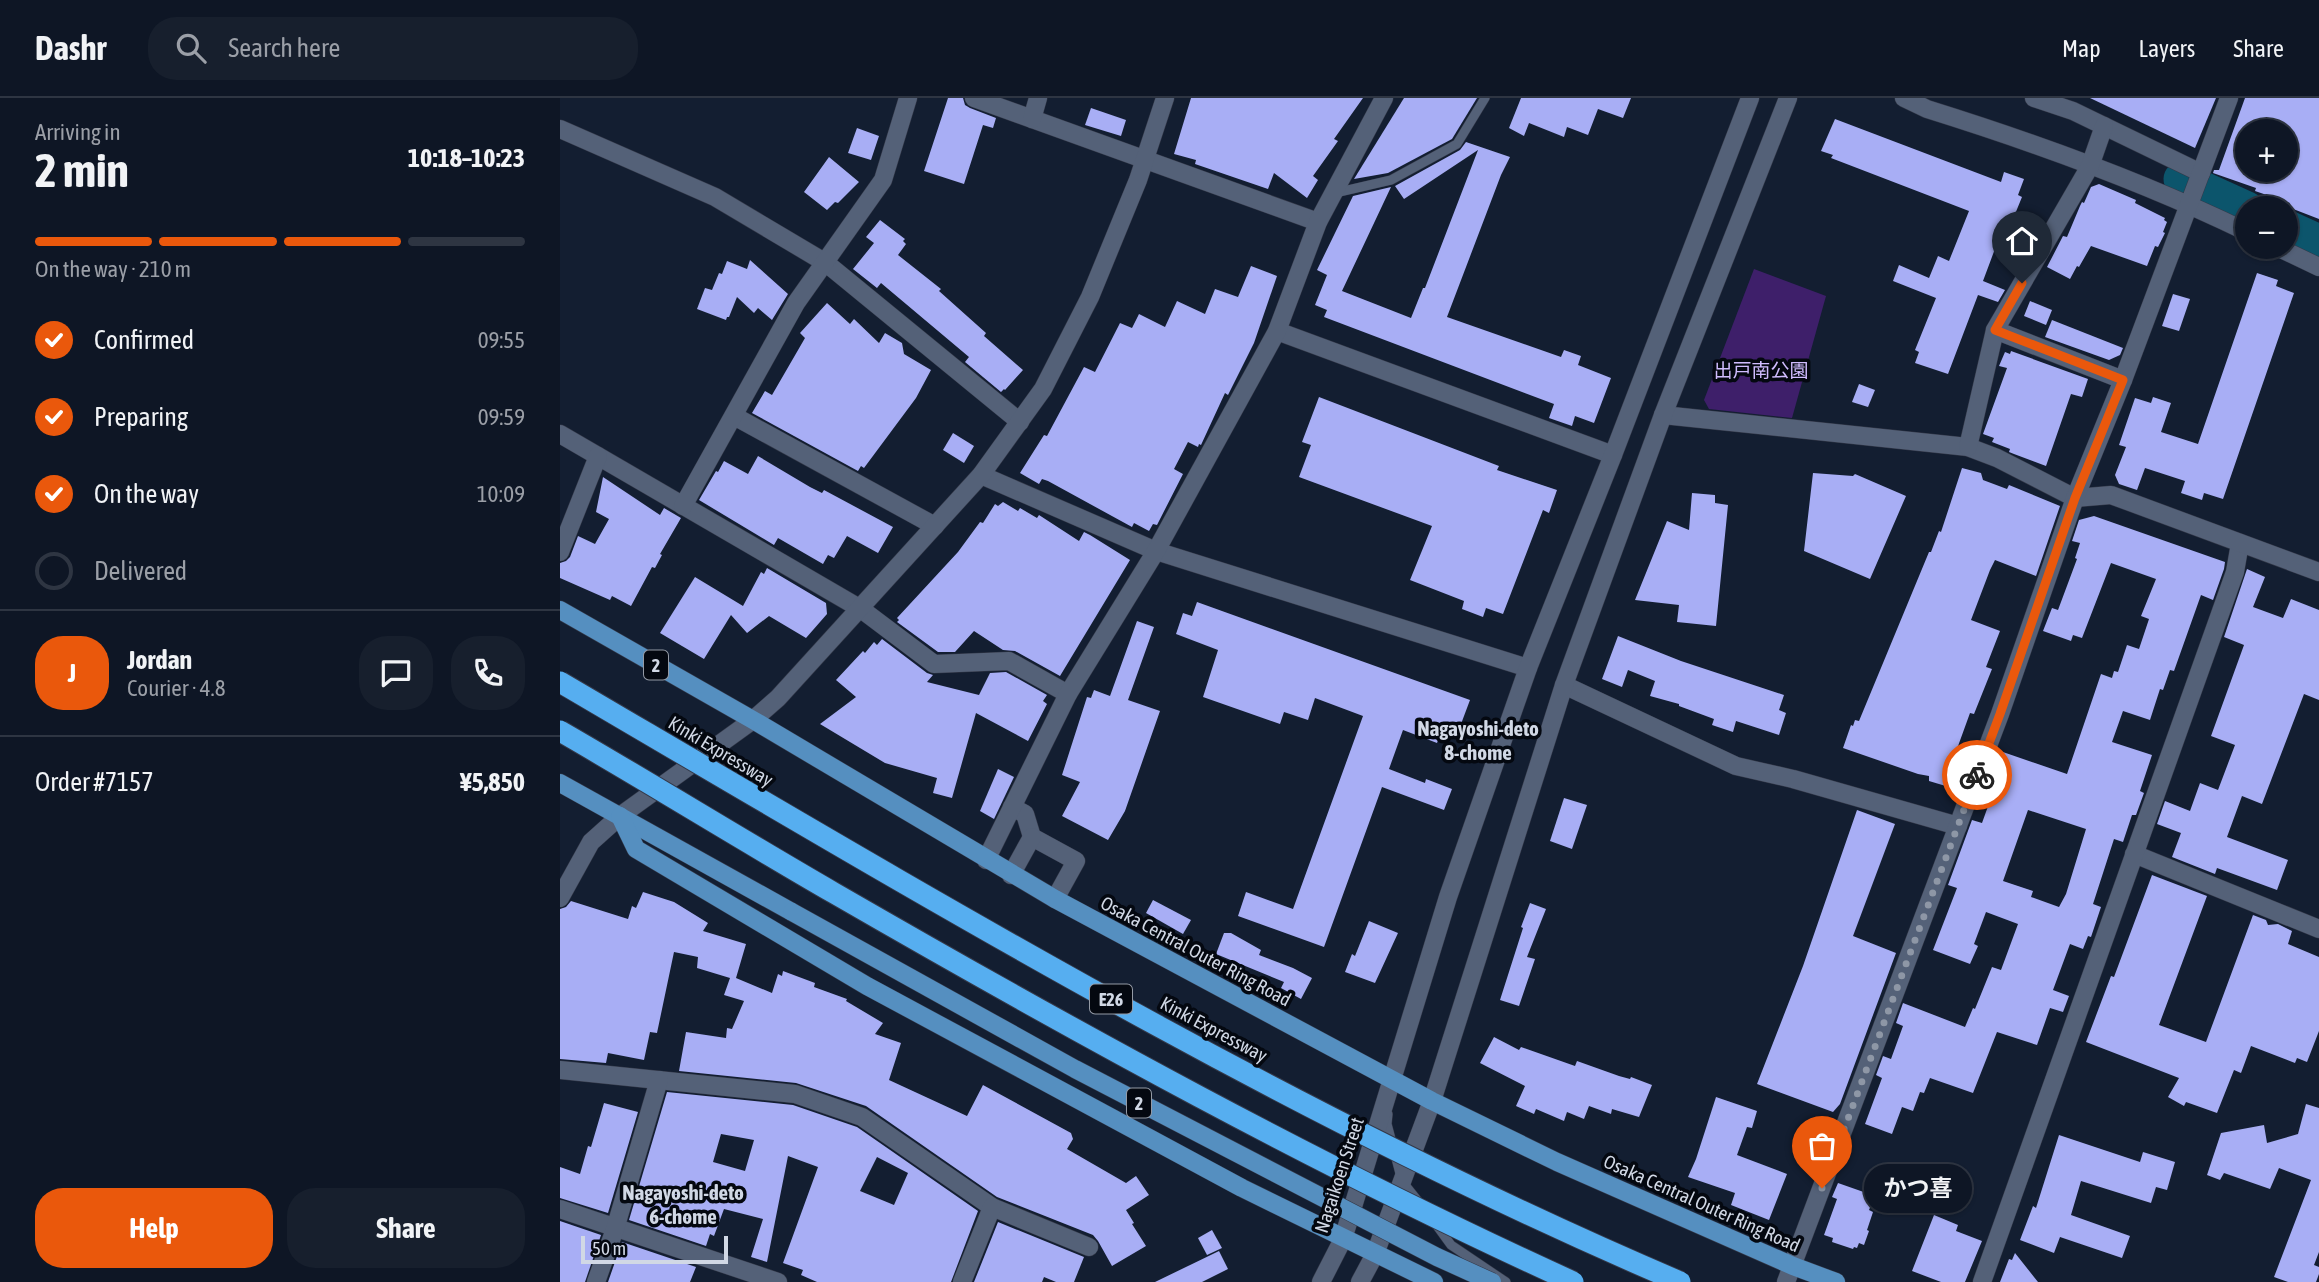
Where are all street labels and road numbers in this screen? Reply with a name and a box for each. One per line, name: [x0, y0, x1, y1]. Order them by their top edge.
road number: 2: [644, 650, 668, 680]
street label: Kinki Expressway: [665, 711, 777, 791]
street label: Osaka Central Outer Ring Road: [1097, 891, 1295, 1011]
road number: E26: [1090, 985, 1132, 1014]
street label: Kinki Expressway: [1157, 992, 1271, 1066]
road number: 2: [1127, 1088, 1151, 1118]
street label: Nagaikoen Street: [1310, 1114, 1368, 1236]
street label: Osaka Central Outer Ring Road: [1600, 1150, 1804, 1256]

